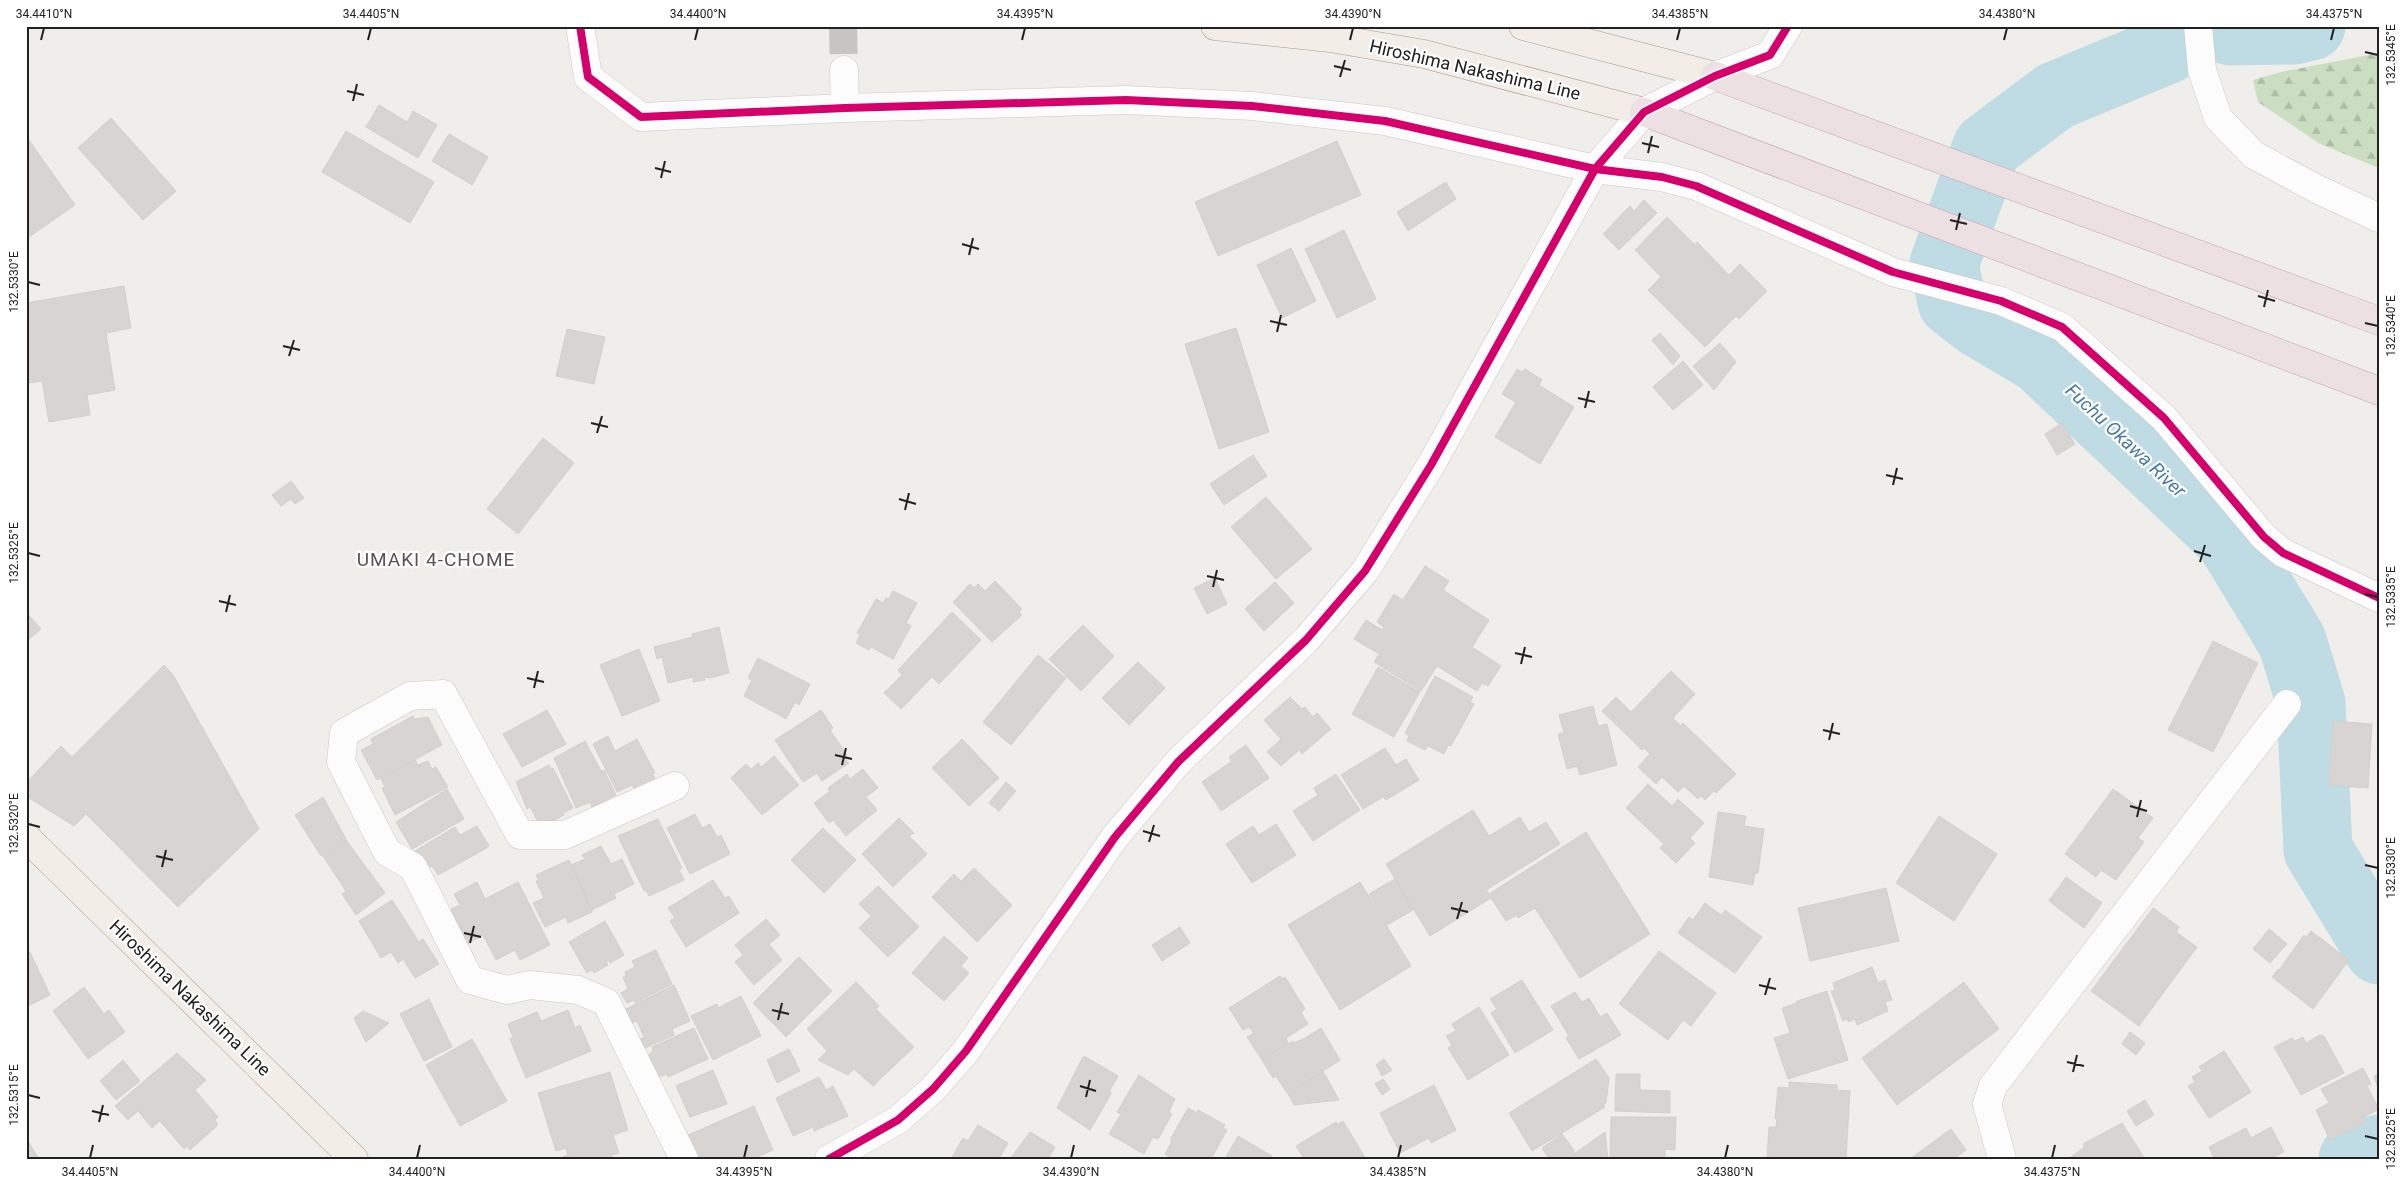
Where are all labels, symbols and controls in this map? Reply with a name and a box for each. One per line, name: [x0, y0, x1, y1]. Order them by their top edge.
text: 34.4410°N: [16, 7, 72, 21]
text: 34.4405°N: [343, 7, 399, 21]
text: 34.4400°N: [670, 7, 726, 21]
text: 34.4395°N: [997, 7, 1053, 21]
text: 34.4390°N: [1325, 7, 1381, 21]
text: 34.4385°N: [1652, 7, 1708, 21]
text: 34.4380°N: [1979, 7, 2035, 21]
text: 34.4375°N: [2306, 7, 2362, 21]
text: 132.5345°E: [2384, 24, 2398, 86]
street label: Hiroshima Nakashima Line: [1368, 35, 1583, 104]
text: 132.5330°E: [7, 251, 21, 313]
text: 132.5340°E: [2384, 295, 2398, 357]
water label: Fuchu Okawa River: [2061, 379, 2191, 502]
text: 132.5325°E: [7, 522, 21, 584]
district label: UMAKI 4-CHOME: [357, 548, 515, 571]
text: 132.5335°E: [2384, 566, 2398, 628]
text: 132.5320°E: [7, 793, 21, 855]
text: 132.5330°E: [2384, 837, 2398, 899]
street label: Hiroshima Nakashima Line: [105, 915, 275, 1080]
text: 132.5315°E: [7, 1064, 21, 1126]
text: 132.5325°E: [2384, 1108, 2398, 1170]
text: 34.4405°N: [62, 1165, 118, 1179]
text: 34.4400°N: [389, 1165, 445, 1179]
text: 34.4395°N: [716, 1165, 772, 1179]
text: 34.4390°N: [1043, 1165, 1099, 1179]
text: 34.4385°N: [1370, 1165, 1426, 1179]
text: 34.4380°N: [1697, 1165, 1753, 1179]
text: 34.4375°N: [2024, 1165, 2080, 1179]

